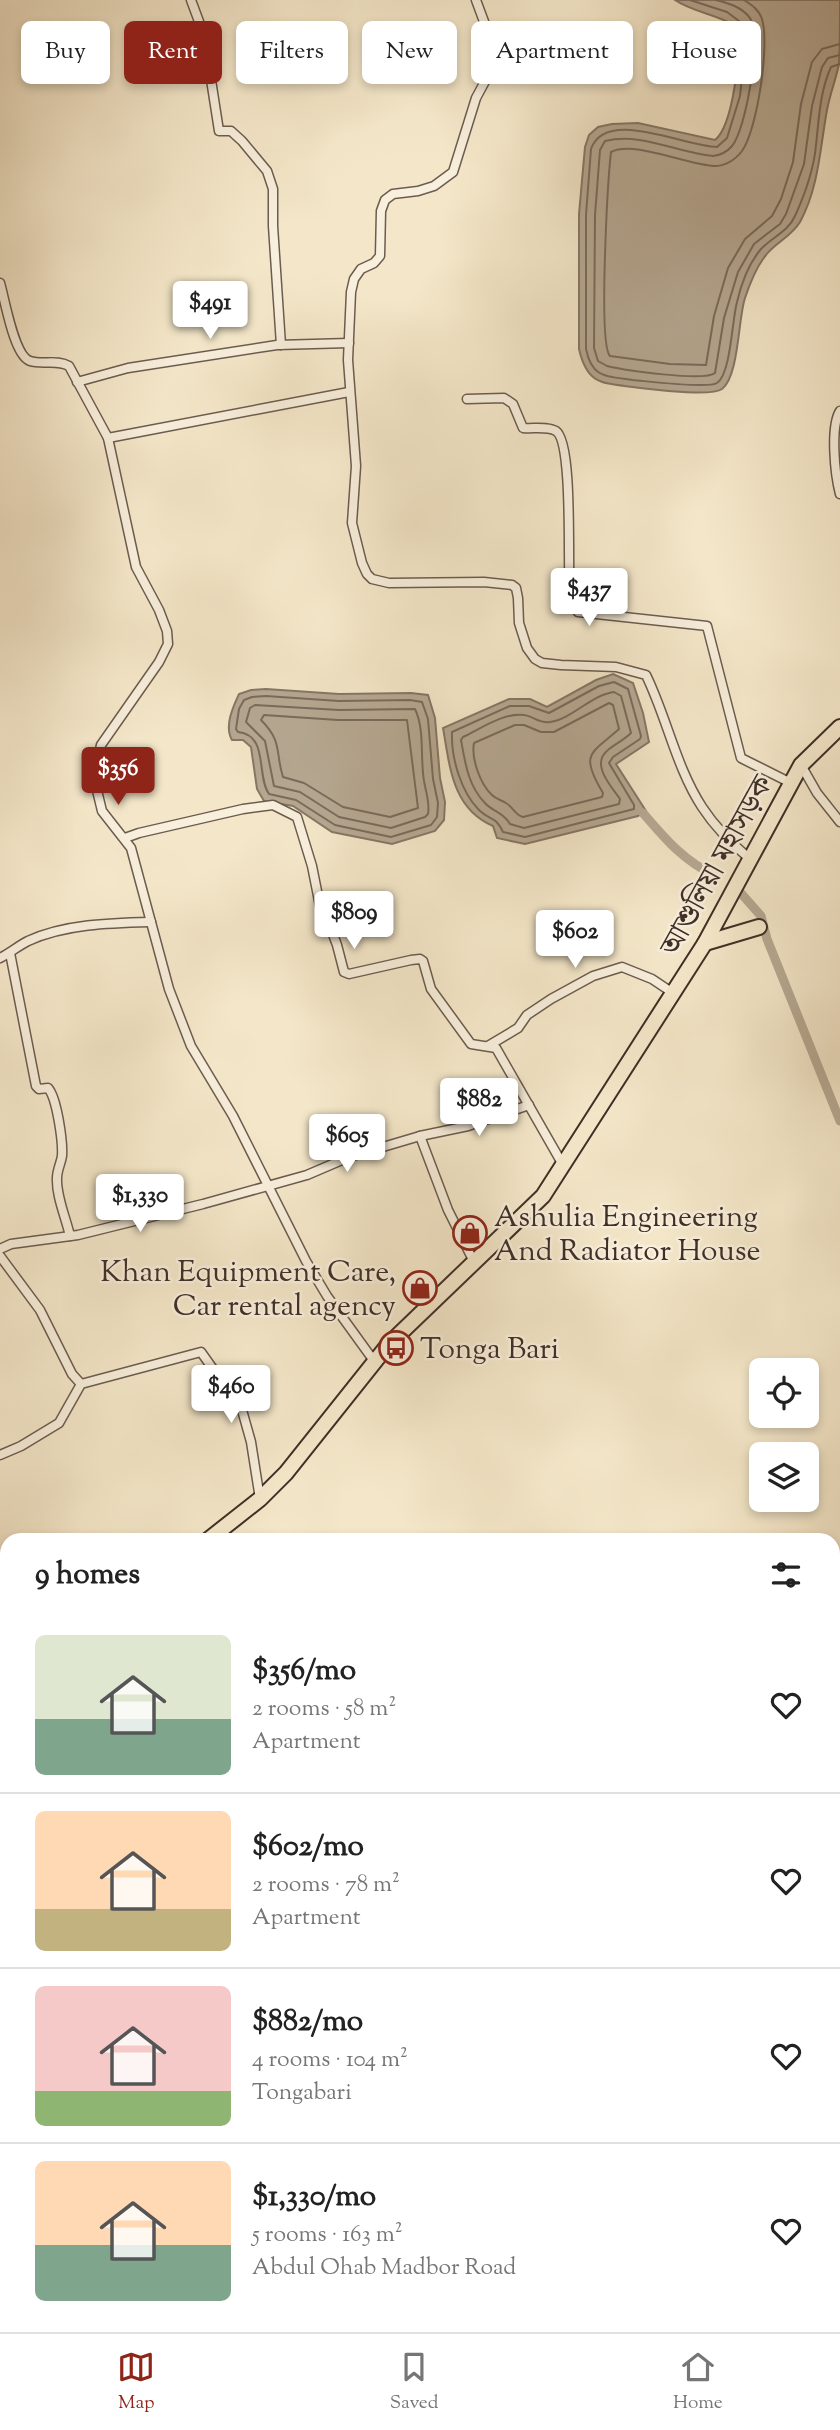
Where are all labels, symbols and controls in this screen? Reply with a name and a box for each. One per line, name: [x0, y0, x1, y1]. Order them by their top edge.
chip: Buy: [21, 21, 110, 84]
chip: Rent: [124, 21, 222, 84]
chip: Filters: [236, 21, 348, 84]
chip: New: [362, 21, 457, 84]
chip: Apartment: [471, 21, 633, 84]
chip: House: [647, 21, 761, 84]
pin: $491: [169, 282, 251, 341]
text: $491: [189, 287, 231, 320]
pin: $437: [548, 568, 630, 628]
text: $437: [567, 574, 611, 607]
pin: $356: [77, 748, 159, 807]
text: $356: [98, 753, 138, 786]
street label: আশুলিয়া মহাসড়ক: [650, 767, 786, 965]
pin: $809: [313, 892, 395, 951]
text: $809: [330, 897, 378, 930]
pin: $602: [534, 911, 616, 970]
text: $602: [552, 916, 598, 949]
pin: $882: [438, 1078, 520, 1138]
text: $882: [456, 1084, 502, 1117]
pin: $605: [306, 1114, 388, 1174]
text: $605: [325, 1120, 369, 1153]
pin: $1,330: [83, 1174, 197, 1234]
text: $1,330: [112, 1180, 168, 1213]
place label: Ashulia Engineering And Radiator House: [494, 1197, 761, 1274]
shop icon: Ashulia Engineering And Radiator House: [451, 1214, 489, 1252]
place label: Khan Equipment Care, Car rental agency: [100, 1252, 396, 1329]
shop icon: Khan Equipment Care, Car rental agency: [401, 1269, 439, 1307]
bus stop icon: Tonga Bari: [377, 1329, 415, 1367]
place label: Tonga Bari: [420, 1329, 559, 1372]
map controls: [749, 1358, 819, 1512]
button: locate: [749, 1358, 819, 1428]
pin: $460: [190, 1366, 272, 1425]
text: $460: [207, 1371, 255, 1404]
button: layers: [749, 1442, 819, 1512]
text: 9 homes: [35, 1554, 140, 1597]
icon: filters: [767, 1556, 805, 1594]
text: $356/mo: [252, 1650, 356, 1693]
icon: home: [91, 1663, 175, 1747]
icon: heart: [767, 1686, 805, 1724]
text: 2 rooms · 58 m²: [252, 1693, 396, 1726]
text: Apartment: [252, 1726, 361, 1759]
text: $602/mo: [252, 1826, 364, 1869]
icon: home: [91, 1839, 175, 1923]
icon: heart: [767, 1862, 805, 1900]
text: 2 rooms · 78 m²: [252, 1869, 400, 1902]
text: Apartment: [252, 1902, 361, 1935]
text: $882/mo: [252, 2001, 363, 2044]
icon: home: [91, 2014, 175, 2098]
icon: heart: [767, 2037, 805, 2075]
text: 4 rooms · 104 m²: [252, 2044, 408, 2077]
text: Tongabari: [252, 2077, 352, 2110]
text: $1,330/mo: [252, 2176, 376, 2219]
icon: home: [91, 2189, 175, 2273]
icon: heart: [767, 2212, 805, 2250]
text: 5 rooms · 163 m²: [252, 2219, 402, 2252]
text: Abdul Ohab Madbor Road: [252, 2252, 516, 2285]
tab: Map: [117, 2348, 155, 2417]
tab: Saved: [390, 2348, 438, 2417]
tab: Home: [673, 2348, 723, 2417]

